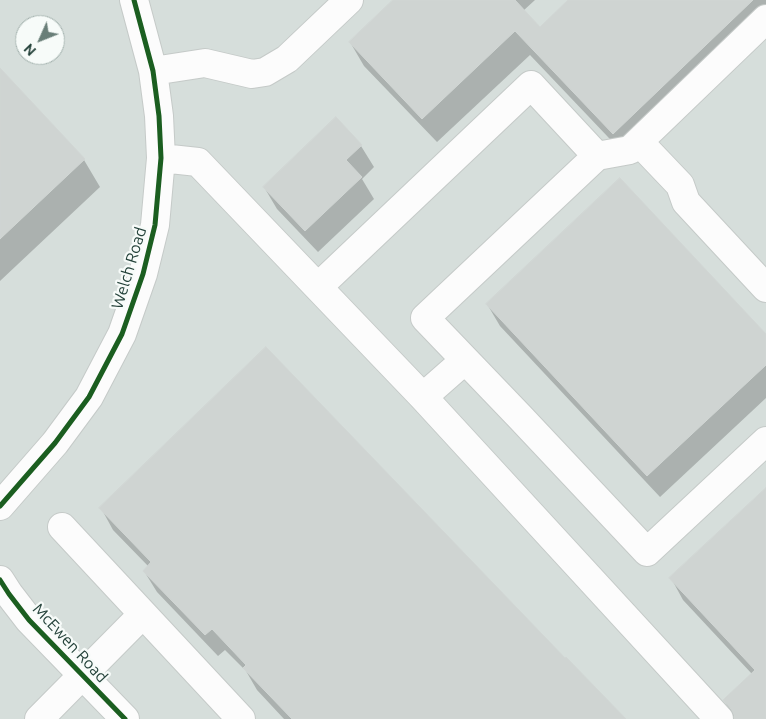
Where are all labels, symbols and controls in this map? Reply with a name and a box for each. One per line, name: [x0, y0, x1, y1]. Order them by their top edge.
north arrow: [15, 15, 65, 65]
text: N: [21, 40, 39, 59]
street label: Welch Road: [107, 225, 151, 311]
street label: McEwen Road: [29, 600, 111, 686]

